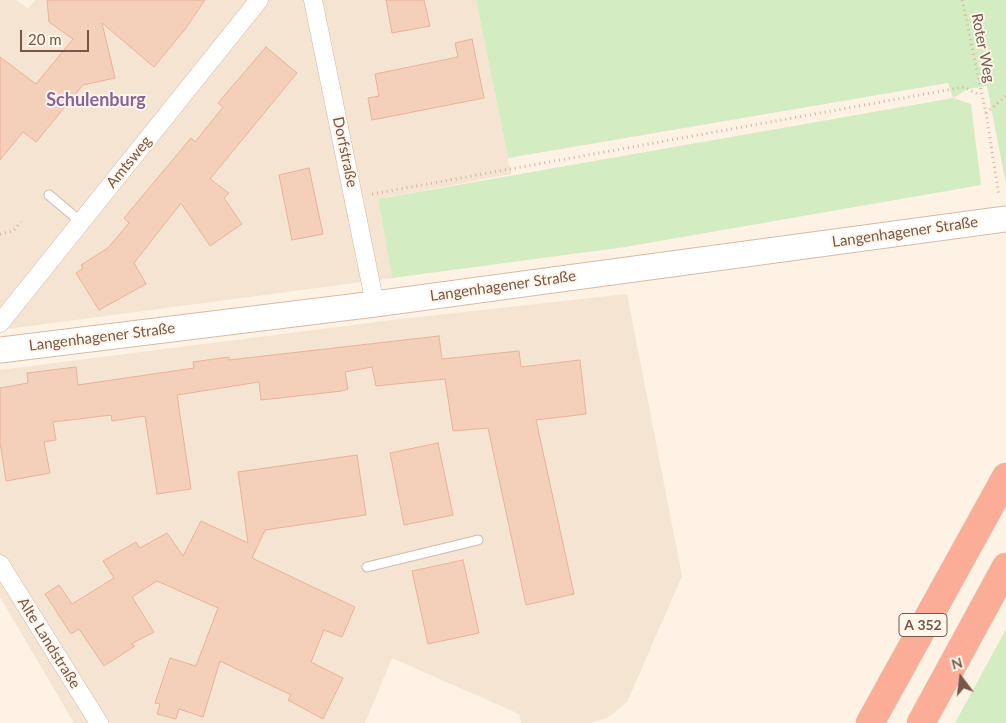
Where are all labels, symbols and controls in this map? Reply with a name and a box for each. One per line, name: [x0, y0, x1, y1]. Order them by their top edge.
street label: Roter Weg: [967, 12, 999, 84]
scale bar: [22, 20, 91, 52]
text: 20 m: [28, 30, 62, 48]
district label: Schulenburg: [46, 89, 146, 111]
street label: Dorfstraße: [329, 115, 361, 189]
street label: Amtsweg: [103, 132, 155, 192]
street label: Langenhagener Straße: [831, 213, 979, 251]
street label: Langenhagener Straße: [429, 267, 577, 305]
street label: Langenhagener Straße: [28, 319, 176, 355]
street label: Alte Landstraße: [14, 594, 84, 692]
road number: A 352: [899, 614, 947, 636]
north arrow: [936, 653, 986, 703]
text: N: [950, 653, 964, 673]

